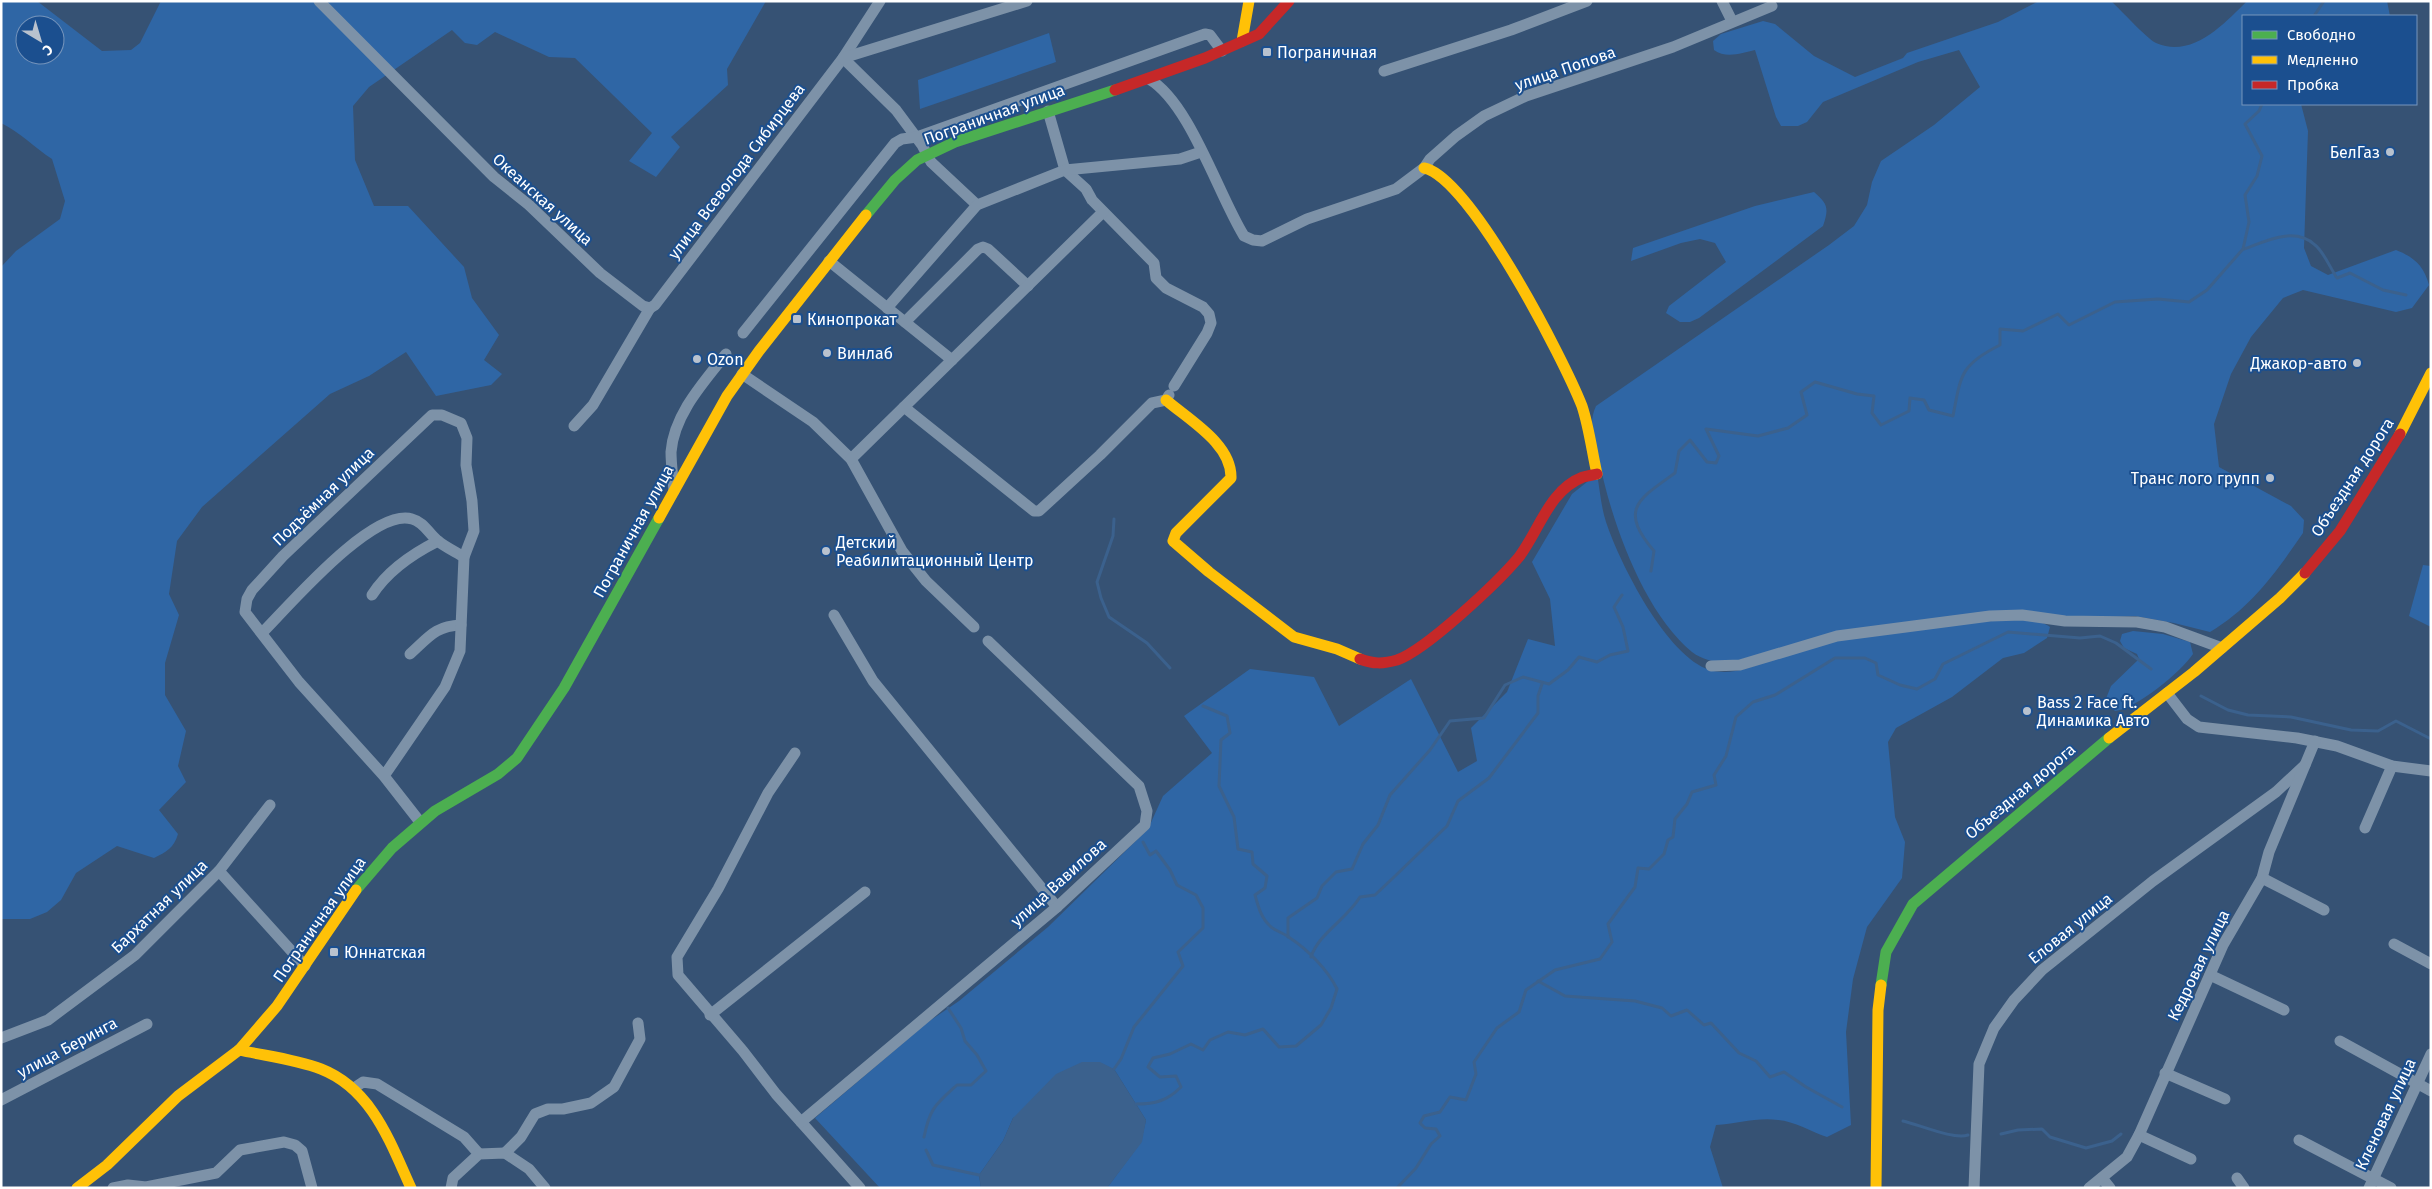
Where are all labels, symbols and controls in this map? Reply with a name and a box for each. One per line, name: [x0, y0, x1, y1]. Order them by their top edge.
north arrow: [15, 15, 65, 65]
legend: [2242, 15, 2417, 105]
text: Свободно: [2287, 26, 2356, 44]
text: С: [39, 41, 56, 59]
street label: улица Попова: [1512, 42, 1618, 95]
place label: Пограничная: [1277, 43, 1377, 62]
marker: Пограничная: [1261, 46, 1273, 58]
text: Медленно: [2287, 51, 2359, 69]
text: Пробка: [2287, 76, 2339, 94]
street label: улица Всеволода Сибирцева: [664, 80, 809, 263]
street label: Пограничная улица: [921, 80, 1067, 149]
place label: БелГаз: [2330, 143, 2380, 162]
marker: БелГаз: [2384, 146, 2396, 158]
street label: Океанская улица: [489, 149, 597, 249]
place label: Кинопрокат: [807, 310, 898, 329]
marker: Кинопрокат: [791, 313, 803, 325]
place label: Винлаб: [837, 344, 893, 363]
marker: Винлаб: [821, 347, 833, 359]
place label: Ozon: [707, 350, 744, 369]
marker: Ozon: [691, 353, 703, 365]
place label: Джакор-авто: [2249, 354, 2347, 373]
marker: Джакор-авто: [2351, 357, 2363, 369]
street label: Объездная дорога: [2307, 414, 2398, 540]
street label: Подъёмная улица: [269, 443, 378, 550]
street label: Пограничная улица: [589, 462, 678, 601]
place label: Транс лого групп: [2131, 469, 2260, 488]
marker: Транс лого групп: [2264, 472, 2276, 484]
place label: Детский Реабилитационный Центр: [835, 533, 1033, 570]
marker: Детский Реабилитационный Центр: [820, 545, 832, 557]
place label: Bass 2 Face ft. Динамика Авто: [2036, 693, 2150, 730]
marker: Bass 2 Face ft. Динамика Авто: [2021, 705, 2033, 717]
street label: Объездная дорога: [1961, 740, 2079, 843]
street label: улица Вавилова: [1007, 834, 1110, 930]
street label: Пограничная улица: [269, 853, 370, 986]
street label: Бархатная улица: [107, 856, 211, 957]
street label: Еловая улица: [2025, 889, 2116, 968]
street label: Кедровая улица: [2163, 907, 2233, 1024]
place label: Юннатская: [344, 943, 426, 962]
marker: Юннатская: [328, 946, 340, 958]
street label: улица Беринга: [14, 1013, 120, 1082]
street label: Кленовая улица: [2351, 1055, 2420, 1173]

